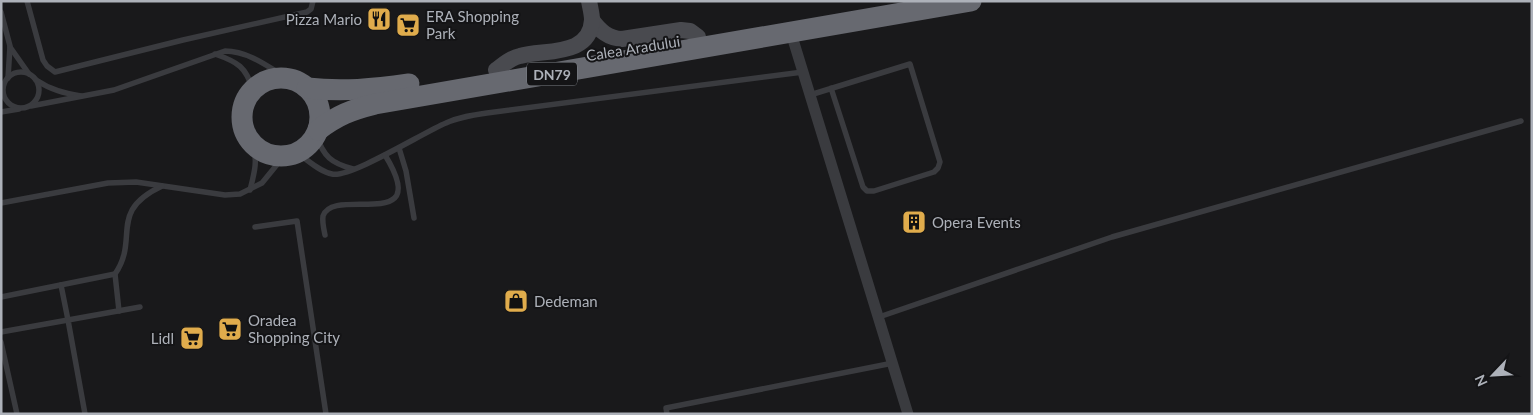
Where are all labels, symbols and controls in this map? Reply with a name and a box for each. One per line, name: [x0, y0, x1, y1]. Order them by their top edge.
restaurant icon: Pizza Mario: [366, 6, 392, 32]
place label: ERA Shopping Park: [426, 7, 519, 42]
place label: Pizza Mario: [286, 10, 362, 28]
supermarket icon: ERA Shopping Park: [395, 12, 421, 38]
street label: Calea Aradului: [585, 32, 681, 64]
road number: DN79: [527, 62, 577, 86]
building icon: Opera Events: [901, 209, 927, 235]
place label: Opera Events: [932, 213, 1021, 231]
shop icon: Dedeman: [503, 288, 529, 314]
place label: Dedeman: [534, 292, 598, 310]
place label: Oradea Shopping City: [248, 311, 340, 346]
supermarket icon: Oradea Shopping City: [217, 316, 243, 342]
supermarket icon: Lidl: [179, 325, 205, 351]
place label: Lidl: [151, 329, 174, 347]
north arrow: [1468, 350, 1518, 400]
text: N: [1471, 372, 1491, 389]

